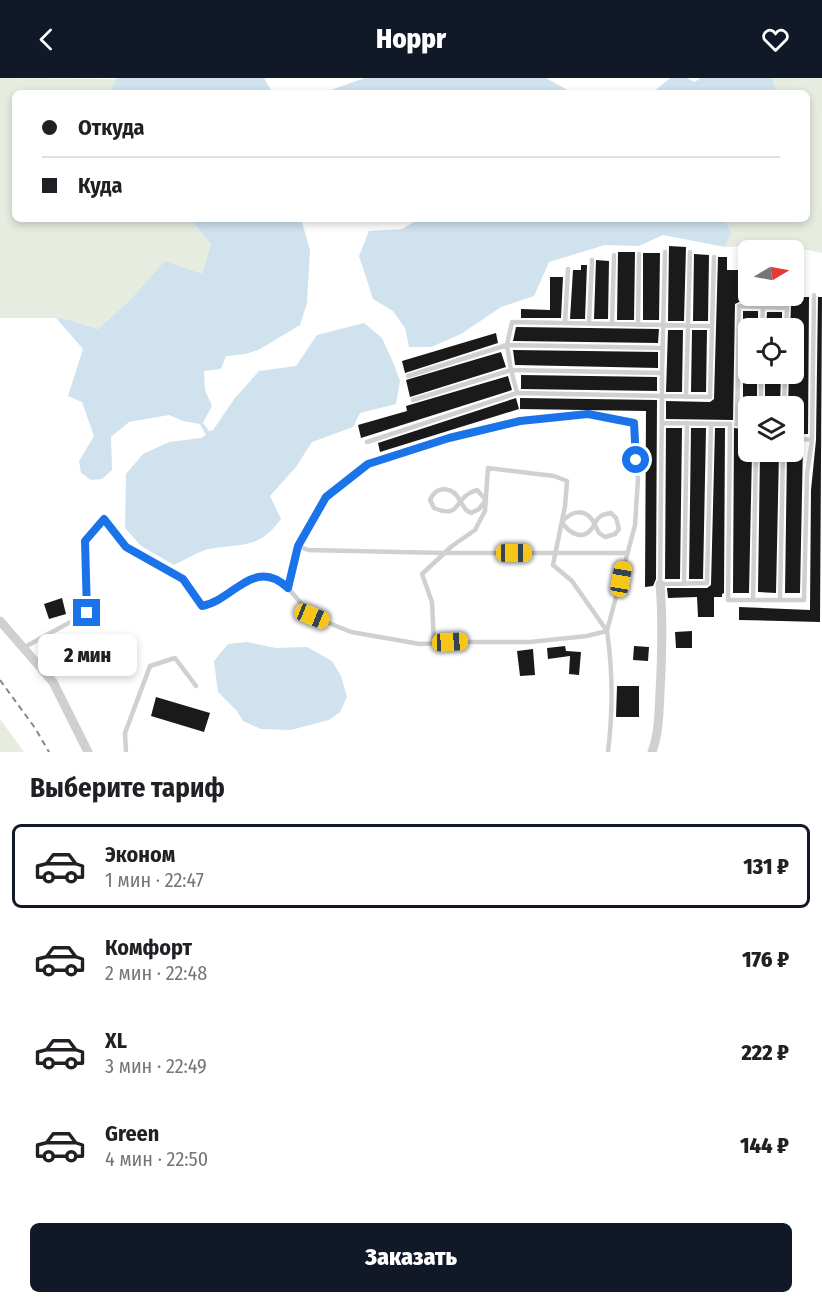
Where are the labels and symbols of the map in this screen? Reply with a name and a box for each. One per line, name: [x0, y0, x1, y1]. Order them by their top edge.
north arrow: [738, 240, 804, 306]
route start: [622, 446, 649, 473]
car: [496, 544, 532, 562]
car: [609, 560, 633, 598]
route end: [73, 599, 100, 626]
car: [292, 601, 332, 631]
car: [432, 632, 468, 652]
callout: 2 мин: [38, 634, 136, 676]

